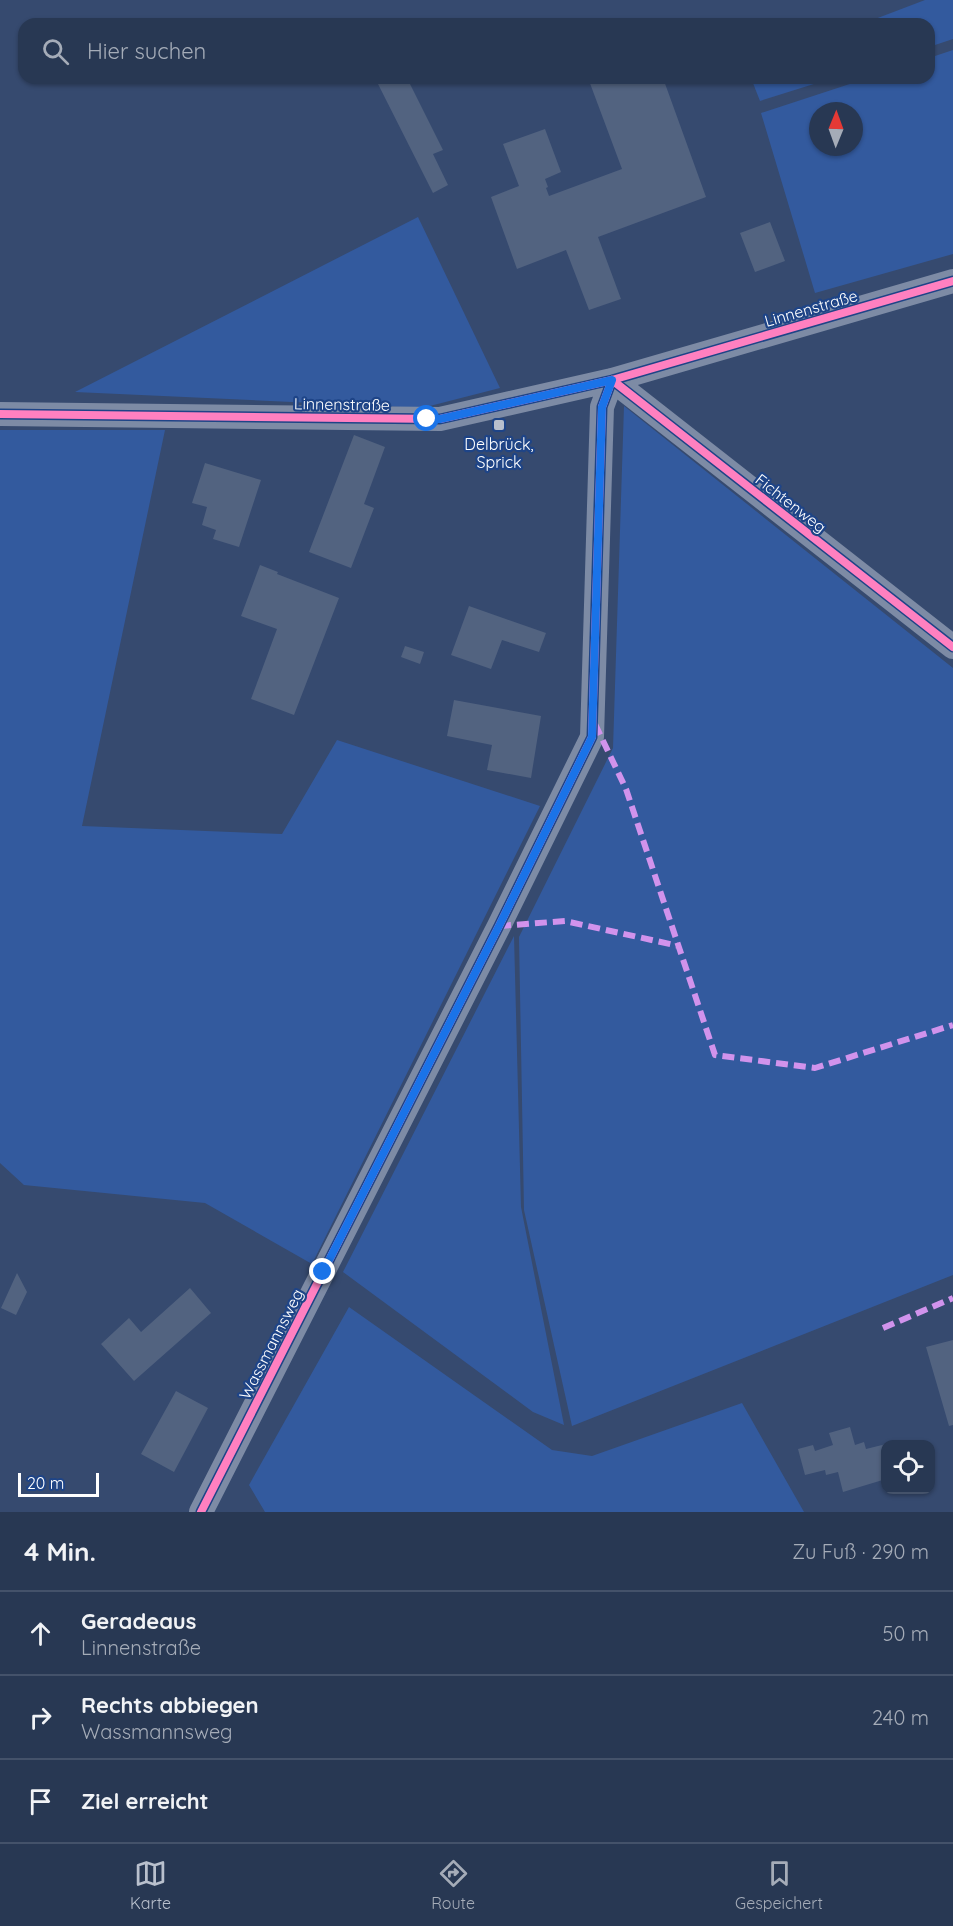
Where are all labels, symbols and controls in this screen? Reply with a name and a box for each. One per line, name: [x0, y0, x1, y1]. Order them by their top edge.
search box: [18, 18, 935, 84]
icon: search: [39, 35, 72, 68]
text: Hier suchen: [87, 37, 206, 65]
north arrow: [809, 102, 863, 156]
street label: Linnenstraße: [762, 285, 860, 331]
street label: Linnenstraße: [294, 393, 390, 415]
route start: [413, 405, 439, 431]
marker: Delbrück, Sprick: [492, 418, 506, 432]
place label: Delbrück, Sprick: [464, 434, 534, 472]
street label: Fichtenweg: [752, 469, 830, 537]
route end: [309, 1258, 335, 1284]
street label: Wassmannsweg: [235, 1285, 307, 1403]
map controls: [881, 1440, 935, 1494]
button: locate: [881, 1440, 935, 1494]
scale bar: [18, 1470, 99, 1498]
text: 20 m: [27, 1473, 64, 1493]
text: 4 Min.: [24, 1535, 96, 1568]
text: Zu Fuß · 290 m: [792, 1539, 929, 1564]
text: Geradeaus: [81, 1607, 196, 1635]
icon: ahead: [24, 1617, 57, 1650]
text: 50 m: [883, 1621, 929, 1646]
text: Linnenstraße: [81, 1635, 201, 1660]
text: Rechts abbiegen: [81, 1691, 259, 1719]
icon: right: [24, 1701, 57, 1734]
text: 240 m: [872, 1705, 929, 1730]
text: Wassmannsweg: [81, 1719, 233, 1744]
icon: arrive: [24, 1785, 57, 1818]
text: Ziel erreicht: [81, 1787, 209, 1815]
tab: Karte: [130, 1857, 171, 1913]
tab: Route: [431, 1857, 475, 1913]
tab: Gespeichert: [735, 1857, 823, 1913]

